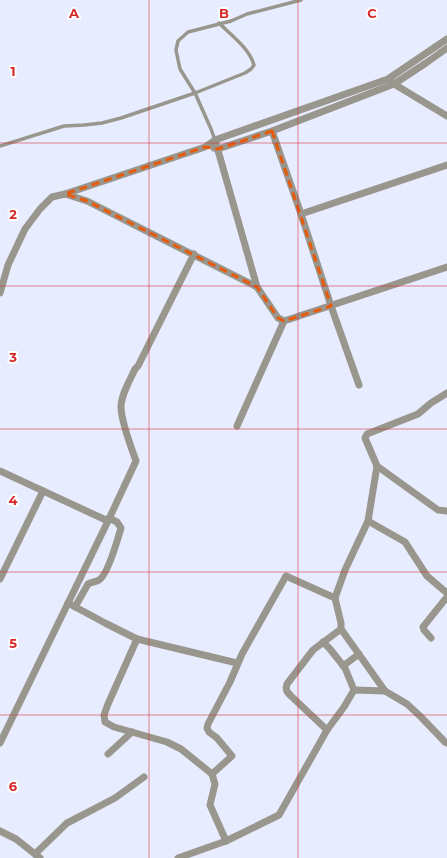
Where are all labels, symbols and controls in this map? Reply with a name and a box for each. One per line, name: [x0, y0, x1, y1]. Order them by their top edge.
text: A: [68, 5, 80, 21]
text: B: [219, 5, 229, 21]
text: C: [367, 5, 377, 21]
text: 1: [10, 63, 16, 79]
text: 2: [9, 206, 17, 222]
text: 3: [8, 349, 17, 365]
text: 4: [9, 492, 18, 508]
text: 5: [9, 635, 17, 651]
text: 6: [9, 778, 18, 794]

